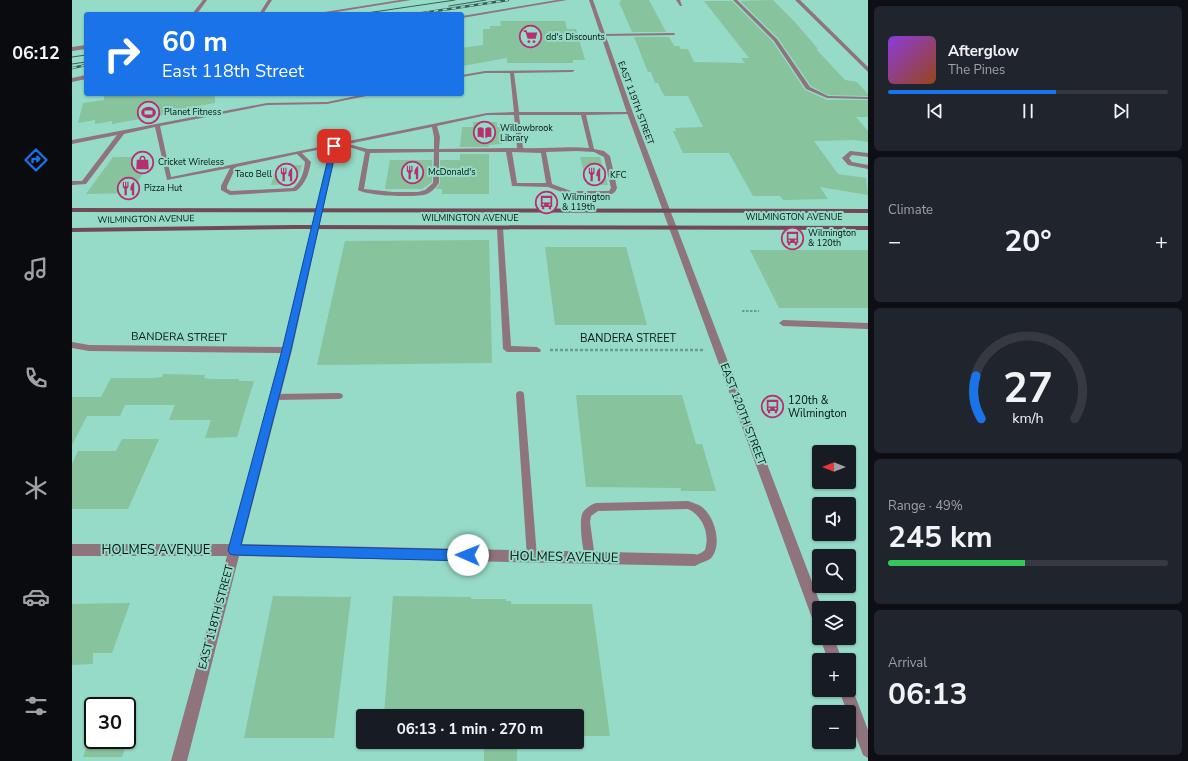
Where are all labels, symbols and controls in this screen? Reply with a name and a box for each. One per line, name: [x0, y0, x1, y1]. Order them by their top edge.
text: 60 m: [162, 23, 228, 61]
supermarket icon: dd's Discounts: [518, 24, 544, 50]
icon: right: [96, 28, 148, 80]
place label: dd's Discounts: [546, 31, 605, 43]
text: 06:12: [12, 41, 60, 65]
text: Afterglow: [948, 41, 1019, 61]
text: East 118th Street: [162, 59, 304, 83]
street label: EAST 119TH STREET: [615, 60, 657, 147]
text: The Pines: [948, 61, 1005, 79]
sports icon: Planet Fitness: [136, 99, 162, 125]
icon: previous: [924, 100, 946, 122]
icon: pause: [1017, 100, 1039, 122]
icon: next: [1110, 100, 1132, 122]
place label: Planet Fitness: [164, 106, 221, 118]
library icon: Willowbrook Library: [472, 120, 498, 146]
place label: Willowbrook Library: [500, 122, 553, 144]
pin: [317, 129, 351, 163]
icon: arrive: [323, 135, 345, 157]
icon: directions: [22, 146, 50, 174]
shop icon: Cricket Wireless: [130, 149, 156, 175]
place label: Cricket Wireless: [158, 156, 224, 168]
restaurant icon: McDonald's: [399, 159, 425, 185]
restaurant icon: Taco Bell: [274, 161, 300, 187]
restaurant icon: KFC: [582, 162, 608, 188]
place label: McDonald's: [428, 166, 476, 178]
place label: Taco Bell: [235, 168, 272, 180]
place label: KFC: [610, 169, 626, 181]
restaurant icon: Pizza Hut: [116, 175, 142, 201]
place label: Pizza Hut: [144, 182, 183, 194]
bus stop icon: Wilmington & 119th: [533, 189, 559, 215]
place label: Wilmington & 119th: [562, 191, 610, 213]
text: Climate: [888, 201, 933, 219]
street label: WILMINGTON AVENUE: [745, 211, 843, 223]
street label: WILMINGTON AVENUE: [97, 212, 195, 226]
street label: WILMINGTON AVENUE: [421, 212, 519, 224]
text: 20°: [1004, 221, 1052, 262]
bus stop icon: Wilmington & 120th: [780, 225, 806, 251]
place label: Wilmington & 120th: [808, 227, 856, 249]
text: −: [888, 227, 901, 257]
text: +: [1155, 227, 1168, 257]
icon: music: [22, 255, 50, 283]
street label: BANDERA STREET: [131, 329, 228, 345]
street label: BANDERA STREET: [580, 331, 676, 346]
text: 27: [1003, 359, 1053, 416]
street label: EAST 120TH STREET: [717, 361, 769, 467]
icon: phone: [22, 364, 50, 392]
bus stop icon: 120th & Wilmington: [760, 393, 786, 419]
place label: 120th & Wilmington: [788, 393, 847, 421]
text: km/h: [1012, 408, 1044, 427]
north arrow: [812, 445, 856, 489]
map controls: [812, 445, 856, 749]
icon: climate: [22, 474, 50, 502]
button: sound: [812, 497, 856, 541]
text: Range · 49%: [888, 497, 963, 515]
text: 245 km: [888, 517, 993, 558]
position arrow: [447, 534, 489, 576]
street label: HOLMES AVENUE: [102, 541, 210, 559]
street label: HOLMES AVENUE: [509, 547, 619, 567]
button: search: [812, 549, 856, 593]
street label: EAST 118TH STREET: [195, 563, 237, 671]
icon: car: [22, 583, 50, 611]
button: layers: [812, 601, 856, 645]
button: +: [812, 653, 856, 697]
text: Arrival: [888, 654, 927, 672]
text: 06:13: [888, 674, 967, 715]
icon: filters: [22, 692, 50, 720]
speed limit sign: 30: [84, 697, 136, 749]
button: −: [812, 705, 856, 749]
text: 06:13 · 1 min · 270 m: [397, 719, 543, 739]

